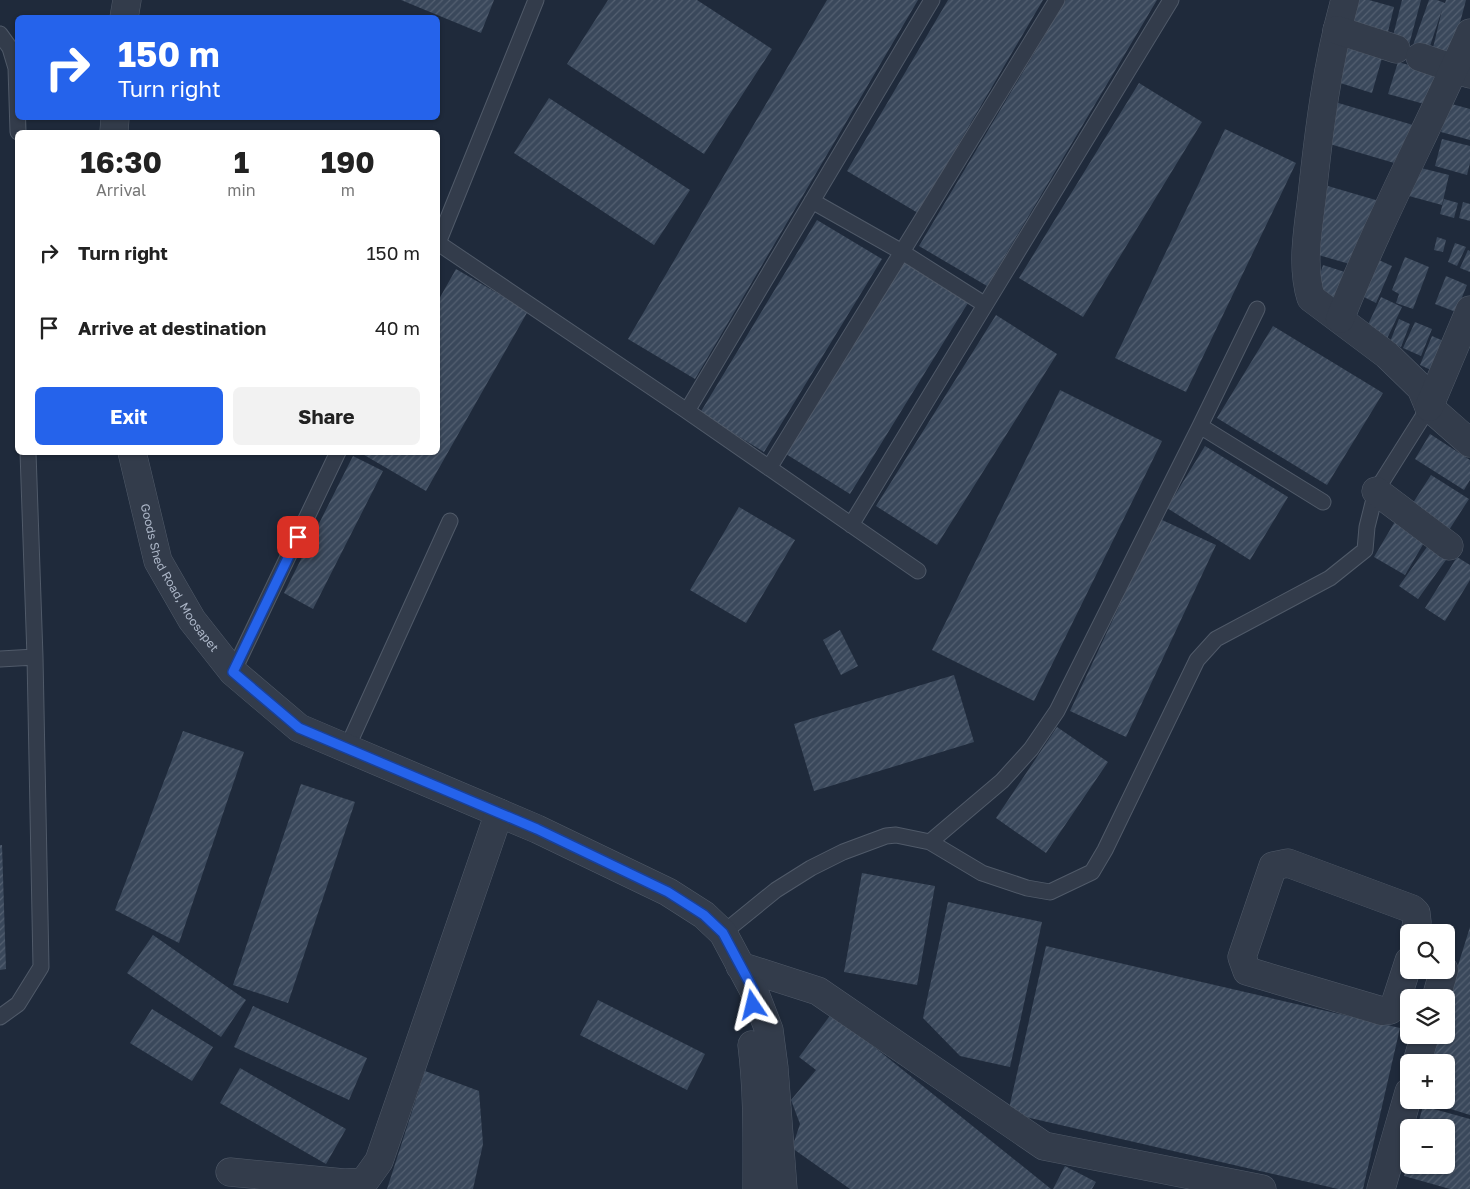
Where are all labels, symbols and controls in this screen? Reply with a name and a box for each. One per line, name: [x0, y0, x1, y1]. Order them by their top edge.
text: 150 m: [118, 33, 220, 75]
icon: right: [35, 35, 100, 100]
text: Turn right: [118, 75, 221, 102]
text: 16:30: [80, 144, 162, 180]
text: 1: [234, 144, 249, 180]
text: 190: [321, 144, 375, 180]
text: Arrival: [96, 180, 146, 200]
text: min: [227, 180, 256, 200]
text: m: [341, 180, 355, 200]
icon: right: [35, 239, 63, 267]
text: Turn right: [78, 241, 168, 264]
text: 150 m: [366, 241, 420, 264]
icon: arrive: [35, 314, 63, 342]
text: Arrive at destination: [78, 316, 266, 339]
text: 40 m: [375, 316, 420, 339]
button: Exit: [35, 387, 223, 445]
button: Share: [233, 387, 420, 445]
street label: Goods Shed Road, Moosapet: [138, 502, 222, 655]
pin: [277, 516, 319, 558]
icon: arrive: [284, 523, 312, 551]
map controls: [1400, 924, 1455, 1174]
button: search: [1400, 924, 1455, 979]
position arrow: [726, 978, 778, 1030]
button: layers: [1400, 989, 1455, 1044]
button: +: [1400, 1054, 1455, 1109]
button: −: [1400, 1119, 1455, 1174]

